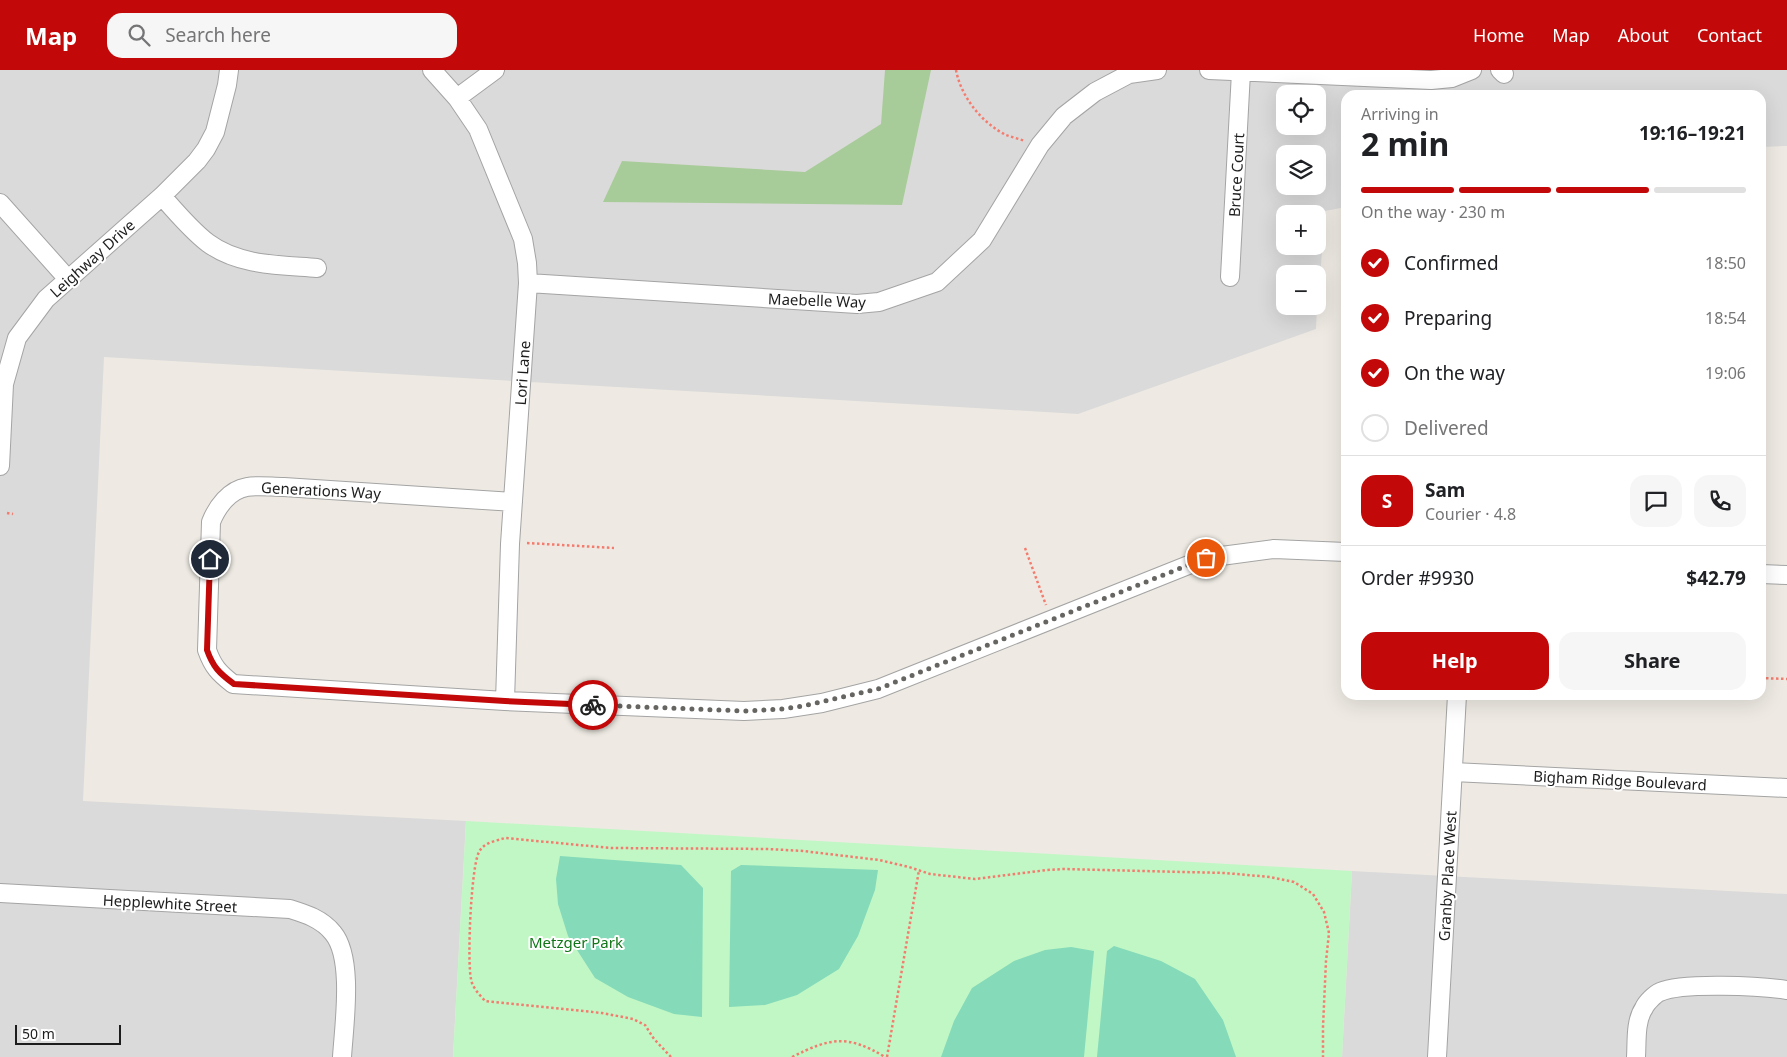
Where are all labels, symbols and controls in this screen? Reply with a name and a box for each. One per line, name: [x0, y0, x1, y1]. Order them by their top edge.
search box: [107, 13, 457, 58]
text: Map: [25, 19, 77, 52]
icon: search: [125, 21, 153, 49]
text: Search here: [165, 22, 271, 48]
text: Home: [1473, 23, 1524, 47]
text: Map: [1552, 23, 1590, 47]
text: About: [1618, 23, 1669, 47]
text: Contact: [1697, 23, 1762, 47]
map controls: [1276, 85, 1326, 315]
button: locate: [1276, 85, 1326, 135]
text: Arriving in: [1361, 103, 1439, 125]
text: 19:16–19:21: [1639, 120, 1746, 146]
text: 2 min: [1361, 122, 1449, 165]
street label: Bruce Court: [1224, 132, 1248, 218]
button: layers: [1276, 145, 1326, 195]
text: On the way · 230 m: [1361, 201, 1505, 223]
button: +: [1276, 205, 1326, 255]
street label: Leighway Drive: [45, 215, 139, 301]
icon: check: [1361, 249, 1389, 277]
text: Confirmed: [1404, 250, 1499, 276]
text: 18:50: [1705, 252, 1746, 274]
button: −: [1276, 265, 1326, 315]
street label: Maebelle Way: [768, 288, 867, 312]
icon: check: [1361, 304, 1389, 332]
text: Preparing: [1404, 305, 1492, 331]
text: 18:54: [1705, 307, 1746, 329]
street label: Lori Lane: [510, 340, 534, 406]
icon: check: [1361, 359, 1389, 387]
text: On the way: [1404, 360, 1505, 386]
text: 19:06: [1705, 362, 1746, 384]
text: Delivered: [1404, 415, 1489, 441]
button: chat: [1630, 475, 1682, 527]
button: phone: [1694, 475, 1746, 527]
street label: Generations Way: [261, 477, 382, 503]
text: Sam: [1425, 477, 1465, 503]
text: S: [1382, 488, 1392, 514]
text: Courier · 4.8: [1425, 503, 1516, 525]
pin: [1185, 537, 1227, 579]
pin: [189, 538, 231, 580]
icon: bag: [1192, 544, 1220, 572]
icon: home: [196, 545, 224, 573]
text: Order #9930: [1361, 565, 1474, 591]
text: $42.79: [1686, 565, 1746, 591]
button: Help: [1361, 632, 1549, 690]
button: Share: [1559, 632, 1746, 690]
courier: [568, 680, 618, 730]
icon: bike: [579, 691, 607, 719]
street label: Bigham Ridge Boulevard: [1533, 765, 1707, 795]
street label: Granby Place West: [1434, 810, 1460, 942]
street label: Hepplewhite Street: [102, 889, 238, 917]
park label: Metzger Park: [529, 932, 623, 952]
scale bar: [15, 1022, 121, 1045]
text: 50 m: [22, 1024, 55, 1043]

